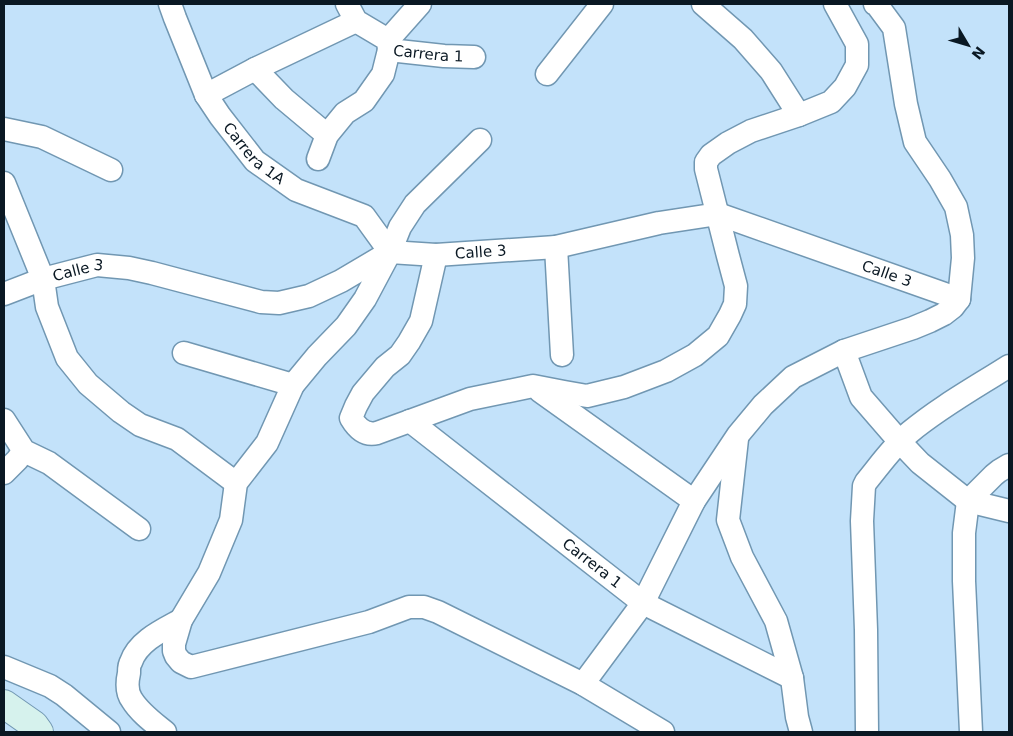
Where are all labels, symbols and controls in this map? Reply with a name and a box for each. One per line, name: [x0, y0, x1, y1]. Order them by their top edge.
north arrow: [943, 20, 993, 70]
street label: Carrera 1: [392, 42, 464, 66]
text: N: [968, 43, 988, 63]
street label: Carrera 1A: [219, 119, 289, 189]
street label: Calle 3: [454, 241, 507, 263]
street label: Calle 3: [51, 256, 104, 285]
street label: Calle 3: [860, 256, 914, 291]
street label: Carrera 1: [559, 534, 625, 592]

